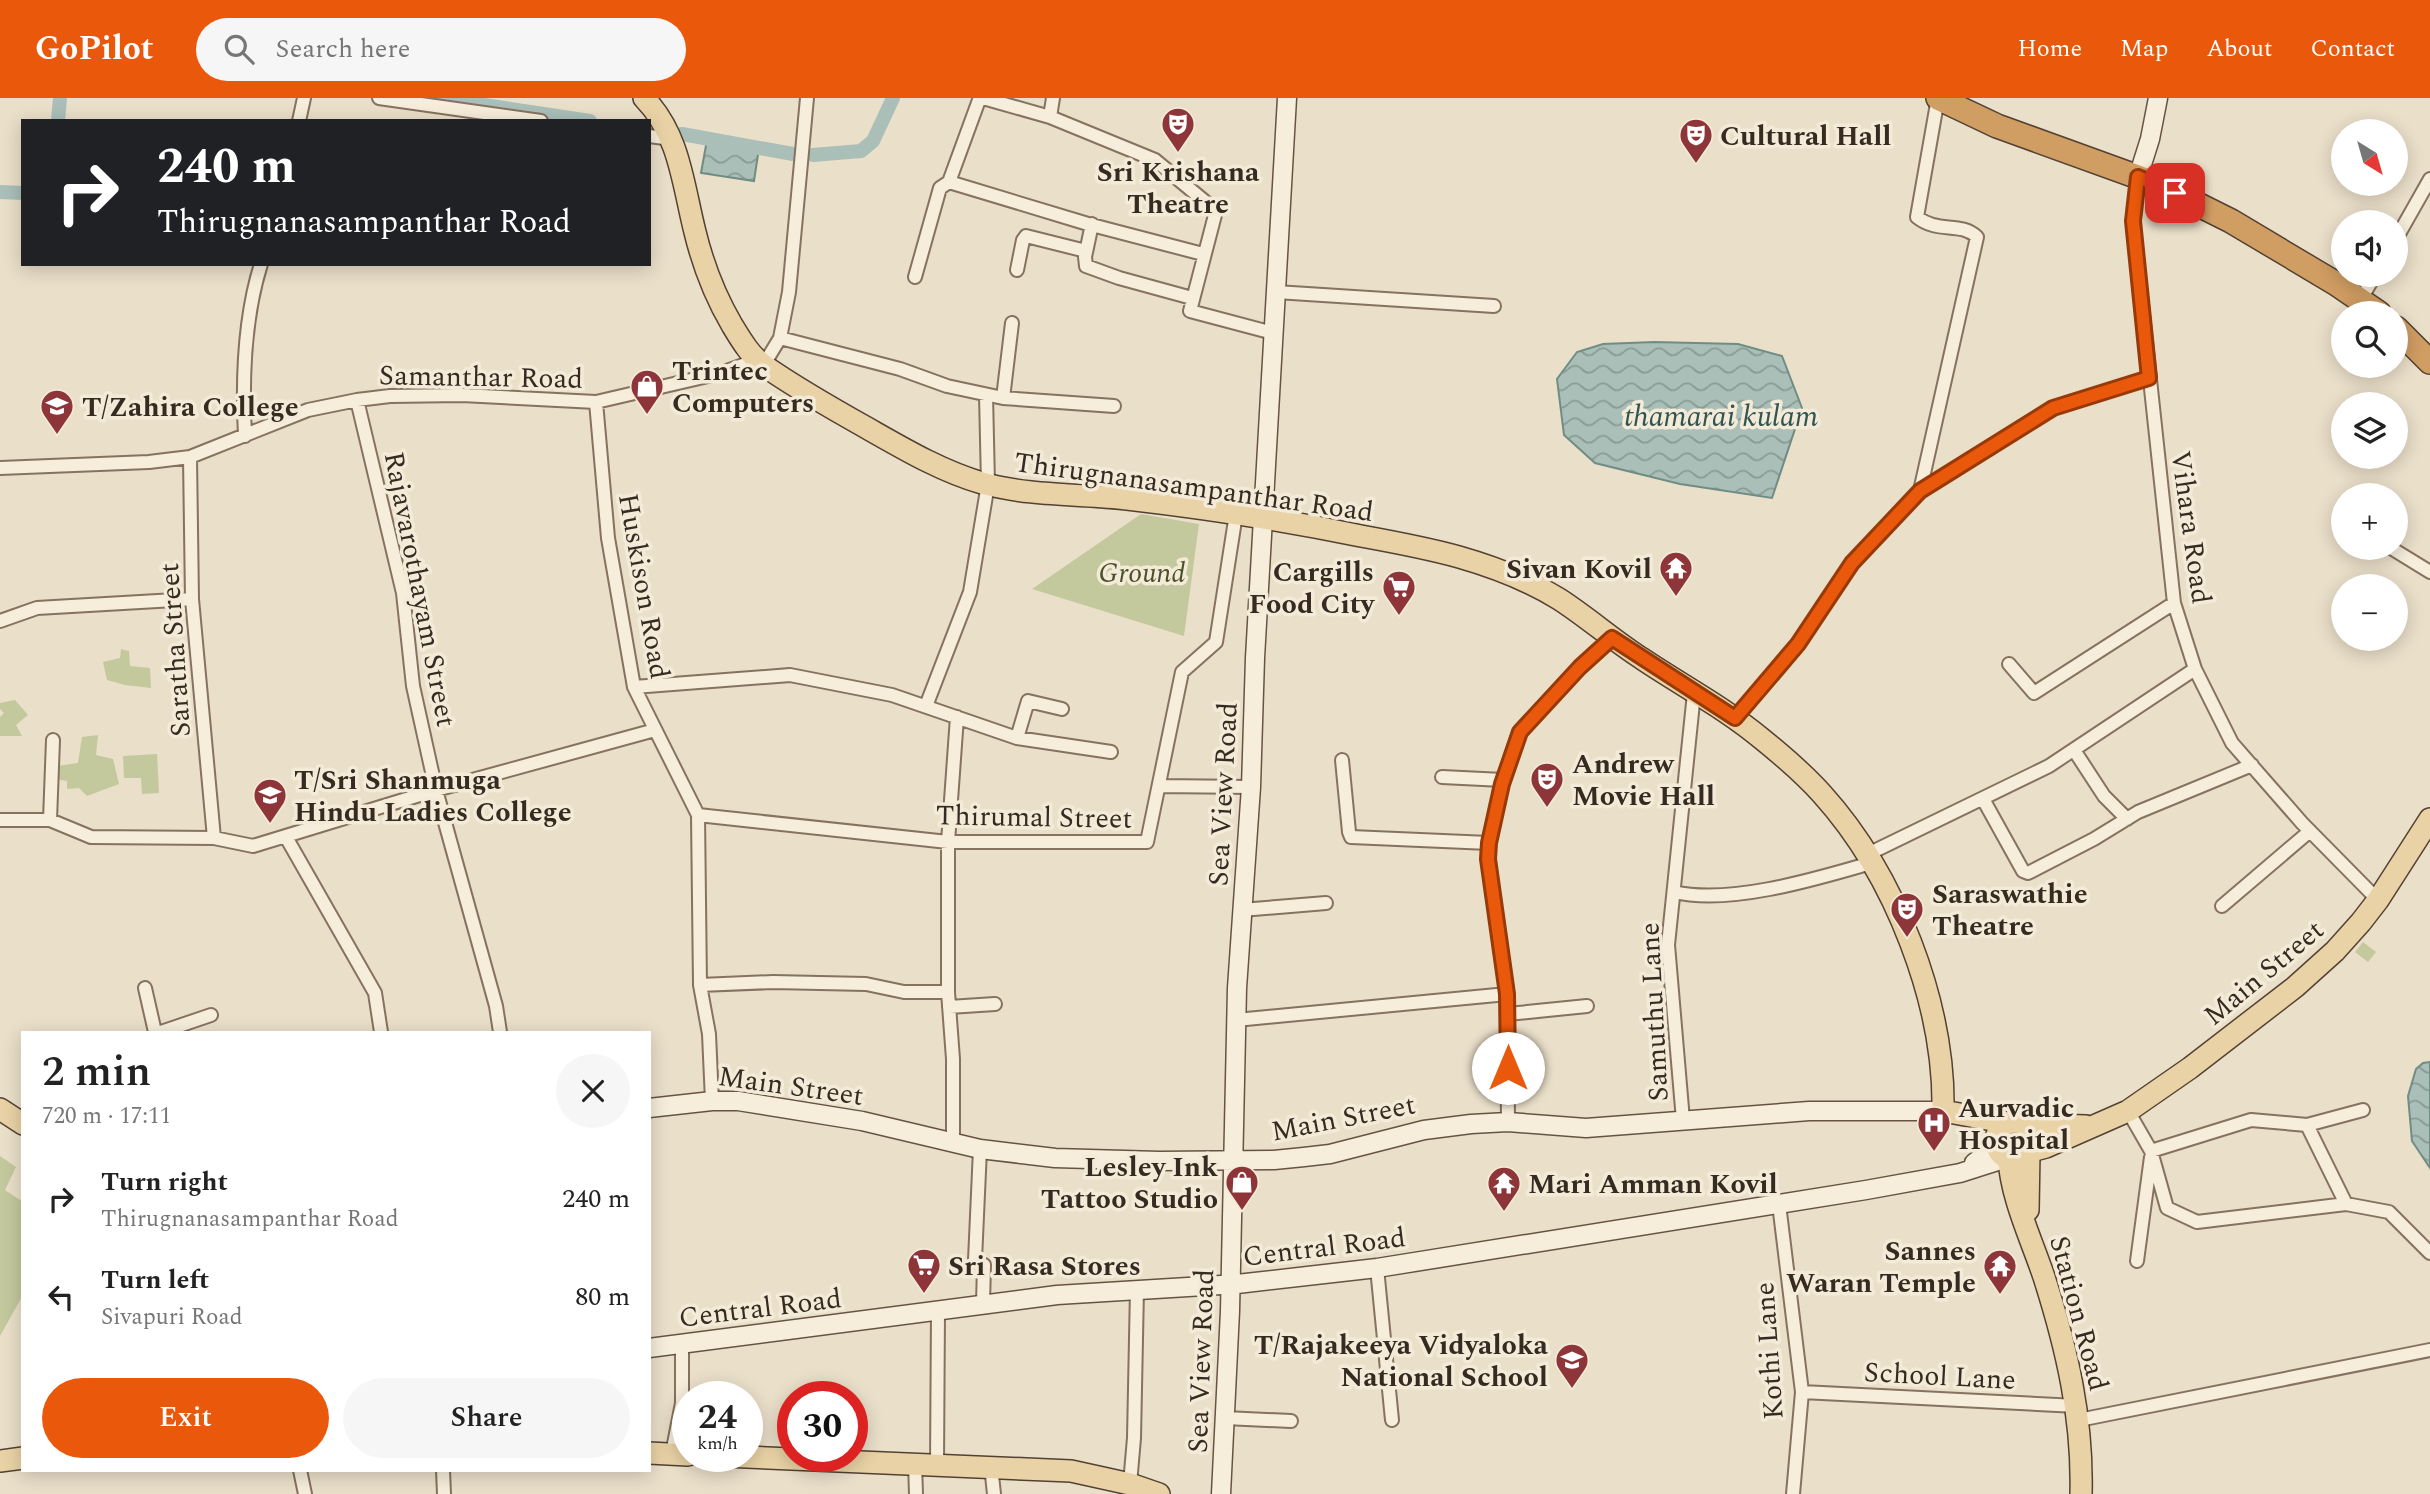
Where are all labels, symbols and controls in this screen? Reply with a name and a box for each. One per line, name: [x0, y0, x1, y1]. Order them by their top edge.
search box: [196, 18, 686, 81]
text: GoPilot: [35, 24, 154, 74]
text: Search here: [276, 29, 410, 69]
icon: search: [220, 30, 258, 68]
text: Home: [2017, 31, 2082, 67]
text: Map: [2120, 31, 2168, 67]
text: About: [2206, 31, 2272, 67]
text: Contact: [2310, 31, 2395, 67]
theatre icon: Sri Krishana Theatre: [1159, 105, 1197, 154]
place label: Cultural Hall: [1720, 115, 1891, 158]
theatre icon: Cultural Hall: [1677, 116, 1715, 165]
north arrow: [2331, 119, 2408, 196]
map controls: [2331, 119, 2408, 651]
text: 240 m: [157, 130, 296, 205]
icon: right: [42, 147, 133, 238]
place label: Sri Krishana Theatre: [1097, 151, 1260, 226]
pin: [2145, 163, 2205, 223]
icon: arrive: [2156, 174, 2194, 212]
text: Thirugnanasampanthar Road: [157, 198, 571, 247]
button: sound: [2331, 210, 2408, 287]
button: search: [2331, 301, 2408, 378]
place label: Trintec Computers: [672, 350, 814, 425]
street label: Samanthar Road: [379, 354, 583, 401]
shop icon: Trintec Computers: [628, 367, 666, 416]
place label: T/Zahira College: [82, 386, 299, 429]
school or university icon: T/Zahira College: [38, 387, 76, 436]
button: layers: [2331, 392, 2408, 469]
water label: thamarai kulam: [1624, 394, 1818, 440]
street label: Thirugnanasampanthar Road: [1011, 441, 1376, 534]
street label: Rajavarothayam Street: [372, 448, 467, 731]
street label: Vihara Road: [2158, 448, 2223, 607]
button: +: [2331, 483, 2408, 560]
street label: Huskison Road: [606, 490, 681, 683]
place label: Sivan Kovil: [1506, 548, 1652, 591]
temple icon: Sivan Kovil: [1657, 549, 1695, 598]
place label: Cargills Food City: [1249, 551, 1376, 626]
park label: Ground: [1098, 552, 1186, 595]
street label: Saratha Street: [148, 561, 203, 738]
supermarket icon: Cargills Food City: [1380, 568, 1418, 617]
button: −: [2331, 574, 2408, 651]
street label: Sea View Road: [1197, 701, 1250, 887]
place label: Andrew Movie Hall: [1572, 743, 1715, 818]
place label: T/Sri Shanmuga Hindu Ladies College: [294, 759, 572, 834]
theatre icon: Andrew Movie Hall: [1528, 760, 1566, 809]
school or university icon: T/Sri Shanmuga Hindu Ladies College: [251, 776, 289, 825]
street label: Thirumal Street: [935, 794, 1133, 841]
place label: Saraswathie Theatre: [1932, 873, 2088, 948]
theatre icon: Saraswathie Theatre: [1888, 890, 1926, 939]
street label: Main Street: [2194, 910, 2334, 1037]
street label: Samuthu Lane: [1628, 921, 1681, 1102]
position arrow: [1471, 1031, 1545, 1105]
text: 2 min: [42, 1041, 151, 1104]
button: close: [556, 1054, 630, 1128]
street label: Main Street: [715, 1055, 866, 1118]
street label: Main Street: [1267, 1083, 1419, 1154]
place label: Aurvadic Hospital: [1958, 1087, 2074, 1162]
text: 720 m · 17:11: [42, 1099, 171, 1134]
hospital icon: Aurvadic Hospital: [1915, 1104, 1953, 1153]
place label: Lesley Ink Tattoo Studio: [1041, 1146, 1218, 1221]
text: Turn right: [101, 1162, 228, 1202]
shop icon: Lesley Ink Tattoo Studio: [1223, 1163, 1261, 1212]
place label: Mari Amman Kovil: [1528, 1163, 1778, 1206]
temple icon: Mari Amman Kovil: [1485, 1164, 1523, 1213]
text: 240 m: [562, 1179, 630, 1219]
icon: right: [42, 1180, 80, 1218]
text: Thirugnanasampanthar Road: [101, 1202, 399, 1237]
street label: Central Road: [1240, 1216, 1408, 1279]
place label: Sannes Waran Temple: [1786, 1230, 1976, 1305]
street label: Station Road: [2037, 1231, 2120, 1396]
place label: Sri Rasa Stores: [948, 1245, 1141, 1288]
supermarket icon: Sri Rasa Stores: [905, 1246, 943, 1295]
temple icon: Sannes Waran Temple: [1981, 1247, 2019, 1296]
text: Turn left: [101, 1260, 209, 1300]
street label: Sea View Road: [1177, 1268, 1226, 1454]
text: 80 m: [575, 1277, 630, 1317]
street label: Central Road: [676, 1277, 844, 1340]
icon: left: [42, 1278, 80, 1316]
street label: Kothi Lane: [1743, 1281, 1796, 1421]
text: Sivapuri Road: [101, 1300, 243, 1335]
place label: T/Rajakeeya Vidyaloka National School: [1254, 1324, 1549, 1399]
school or university icon: T/Rajakeeya Vidyaloka National School: [1553, 1341, 1591, 1390]
street label: School Lane: [1863, 1351, 2017, 1402]
button: Exit: [42, 1378, 329, 1458]
button: Share: [343, 1378, 630, 1458]
speed limit sign: 30: [777, 1381, 868, 1472]
text: 24: [698, 1391, 737, 1444]
text: km/h: [697, 1430, 738, 1457]

